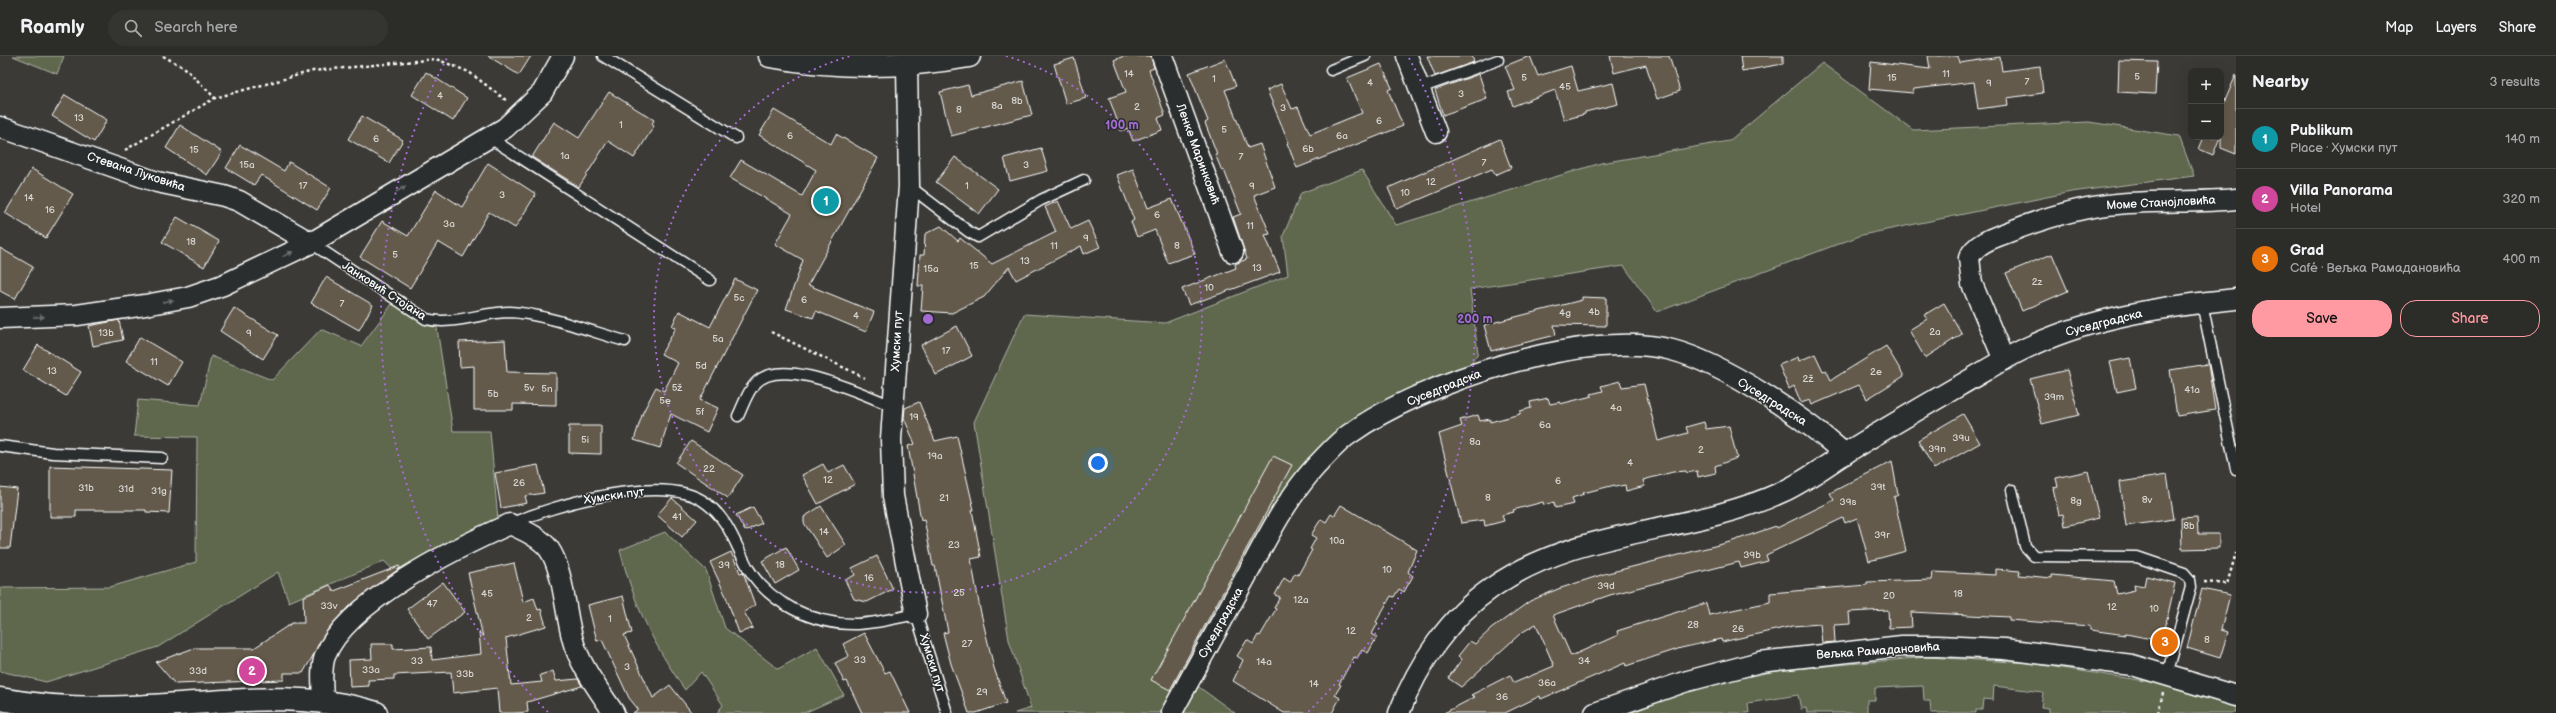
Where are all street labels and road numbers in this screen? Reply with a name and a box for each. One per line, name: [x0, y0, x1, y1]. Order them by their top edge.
street label: Ленке Маринковић: [1172, 101, 1223, 206]
street label: Стевана Луковића: [85, 149, 187, 195]
street label: Моме Станојловића: [2106, 193, 2216, 213]
street label: Јанковић Стојана: [339, 258, 429, 324]
street label: Суседградска: [2064, 306, 2144, 340]
street label: Хумски пут: [888, 310, 906, 372]
street label: Суседградска: [1405, 366, 1483, 410]
street label: Суседградска: [1735, 375, 1809, 429]
street label: Хумски пут: [583, 484, 646, 508]
street label: Суседградска: [1195, 585, 1247, 661]
street label: Хумски пут: [916, 632, 948, 695]
street label: Вељка Рамадановића: [1816, 639, 1940, 663]

